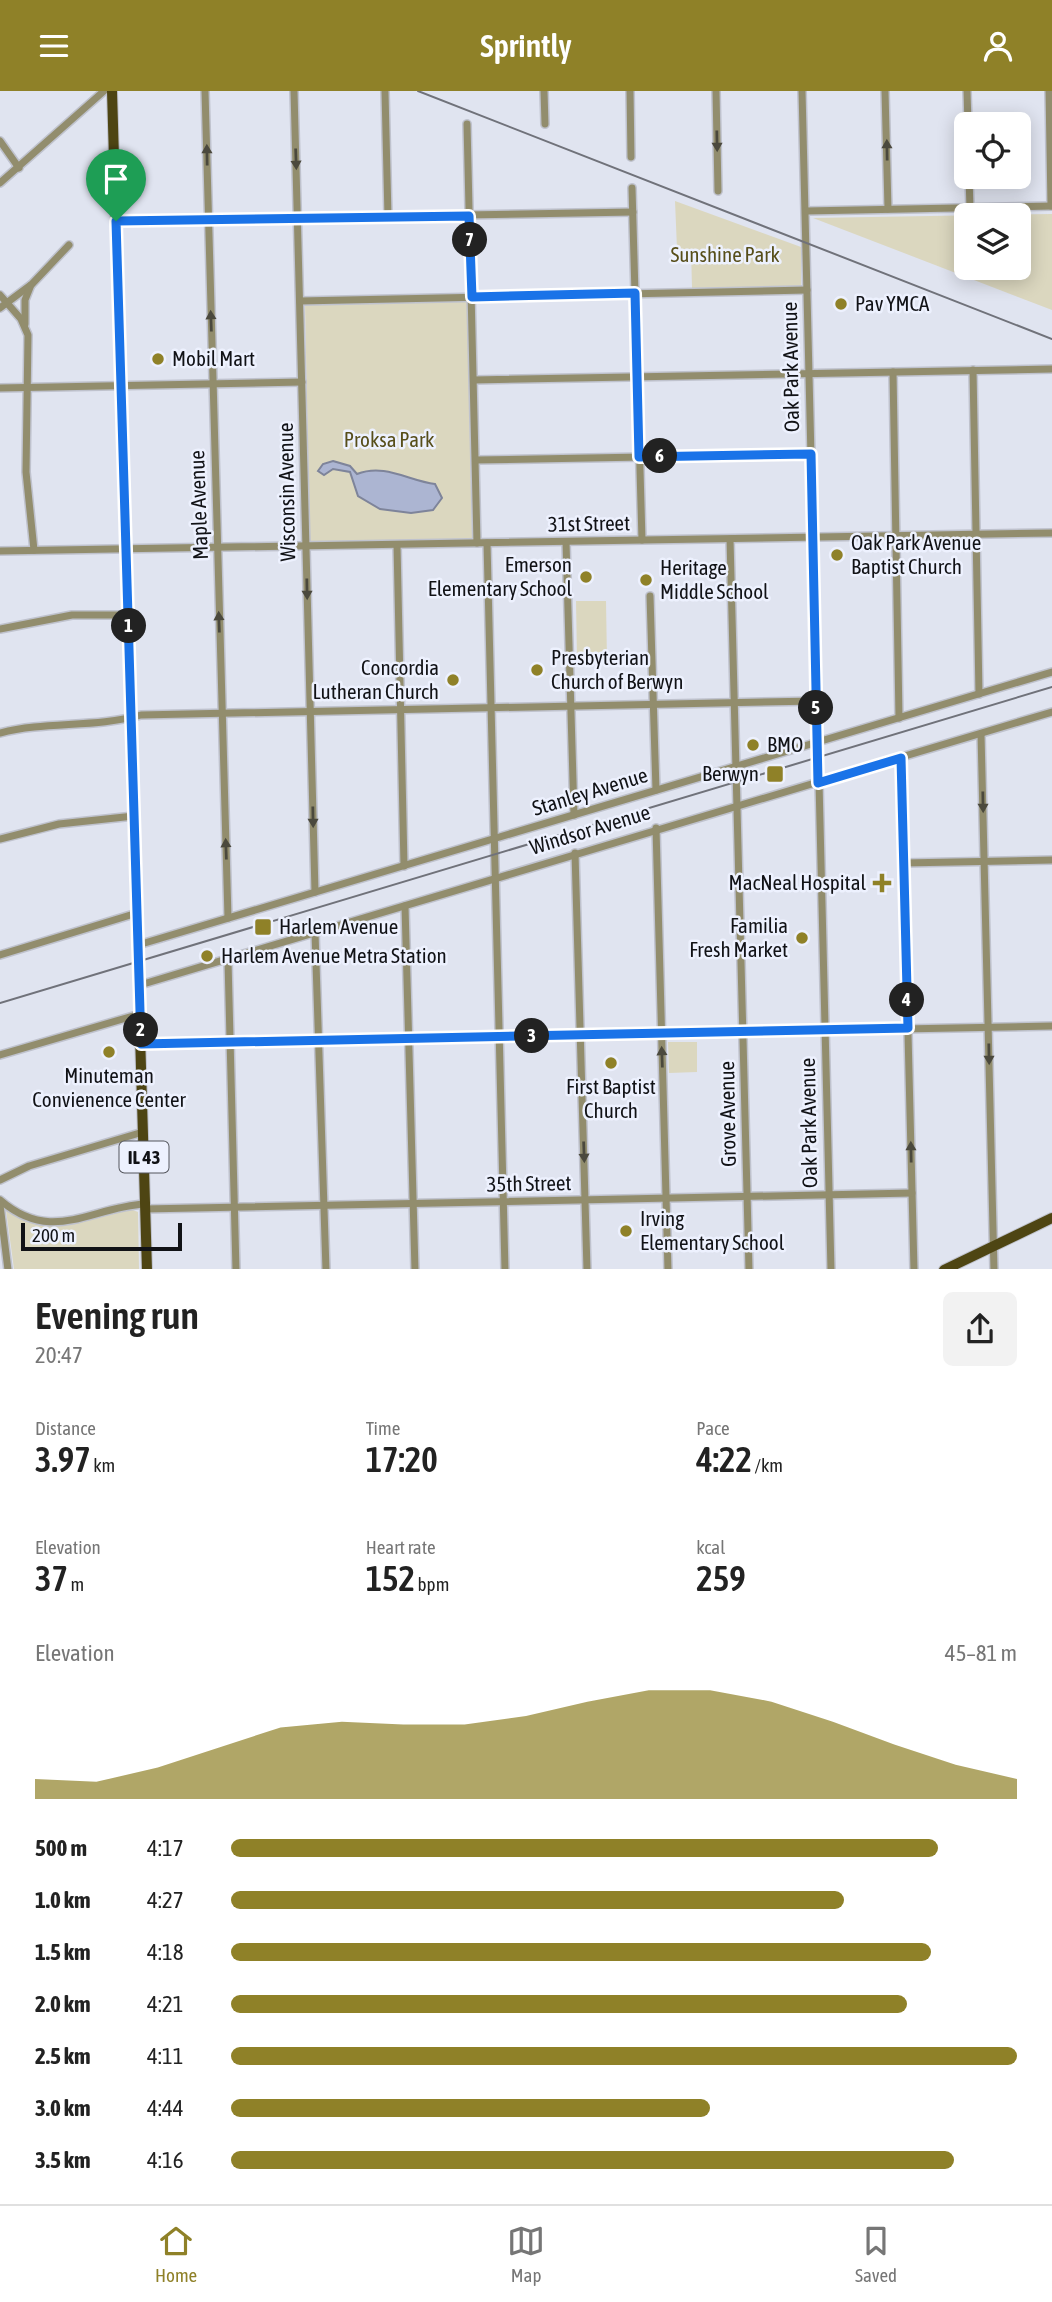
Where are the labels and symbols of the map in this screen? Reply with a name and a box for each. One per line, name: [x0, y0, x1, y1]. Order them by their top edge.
one-way arrow: [711, 130, 723, 152]
one-way arrow: [881, 139, 892, 161]
one-way arrow: [201, 144, 212, 166]
one-way arrow: [291, 148, 302, 170]
pin: [86, 149, 146, 221]
pin: 7: [452, 223, 488, 257]
park label: Sunshine Park: [670, 242, 780, 266]
place label: Pav YMCA: [855, 291, 930, 315]
marker: Pav YMCA: [833, 296, 849, 312]
street label: Oak Park Avenue: [777, 302, 803, 432]
one-way arrow: [205, 310, 217, 332]
place label: Mobil Mart: [172, 346, 255, 370]
marker: Mobil Mart: [150, 351, 166, 367]
street label: Wisconsin Avenue: [273, 422, 299, 562]
park label: Proksa Park: [344, 427, 434, 451]
pin: 6: [642, 439, 678, 473]
street label: Maple Avenue: [184, 450, 212, 560]
street label: 31st Street: [548, 510, 630, 536]
place label: Oak Park Avenue Baptist Church: [851, 530, 981, 578]
marker: Oak Park Avenue Baptist Church: [829, 547, 845, 563]
place label: Emerson Elementary School: [428, 552, 572, 600]
place label: Heritage Middle School: [660, 555, 769, 603]
marker: Emerson Elementary School: [578, 569, 594, 585]
marker: Heritage Middle School: [638, 572, 654, 588]
one-way arrow: [302, 578, 313, 600]
pin: 1: [111, 609, 146, 643]
one-way arrow: [214, 611, 225, 633]
place label: Presbyterian Church of Berwyn: [551, 645, 683, 693]
place label: Concordia Lutheran Church: [312, 655, 439, 703]
marker: Presbyterian Church of Berwyn: [529, 662, 545, 678]
marker: Concordia Lutheran Church: [445, 672, 461, 688]
pin: 5: [798, 691, 834, 725]
place label: BMO: [767, 732, 803, 756]
marker: BMO: [745, 737, 761, 753]
place label: Berwyn: [702, 761, 759, 785]
street label: Stanley Avenue: [529, 762, 650, 820]
marker: Berwyn: [765, 764, 785, 784]
one-way arrow: [977, 791, 988, 813]
street label: Windsor Avenue: [527, 799, 653, 859]
one-way arrow: [307, 806, 319, 828]
one-way arrow: [220, 838, 231, 860]
place label: MacNeal Hospital: [729, 870, 866, 894]
marker: MacNeal Hospital: [872, 873, 892, 893]
place label: Familia Fresh Market: [689, 913, 788, 961]
place label: Harlem Avenue: [279, 914, 398, 938]
marker: Harlem Avenue: [253, 917, 273, 937]
marker: Familia Fresh Market: [794, 930, 810, 946]
place label: Harlem Avenue Metra Station: [221, 943, 447, 967]
marker: Harlem Avenue Metra Station: [199, 948, 215, 964]
pin: 4: [890, 983, 925, 1017]
pin: 2: [124, 1013, 158, 1047]
pin: 3: [514, 1019, 550, 1053]
one-way arrow: [983, 1043, 995, 1065]
marker: Minuteman Convienence Center: [101, 1044, 117, 1060]
one-way arrow: [656, 1045, 668, 1067]
marker: First Baptist Church: [603, 1055, 619, 1071]
street label: Oak Park Avenue: [795, 1058, 821, 1188]
street label: Grove Avenue: [714, 1061, 740, 1167]
place label: Minuteman Convienence Center: [32, 1063, 186, 1111]
place label: First Baptist Church: [566, 1074, 656, 1122]
road number: IL 43: [120, 1141, 168, 1173]
one-way arrow: [905, 1141, 917, 1163]
one-way arrow: [578, 1142, 590, 1164]
street label: 35th Street: [486, 1170, 572, 1196]
place label: Irving Elementary School: [640, 1206, 785, 1254]
scale bar: [21, 1220, 182, 1252]
marker: Irving Elementary School: [618, 1223, 634, 1239]

